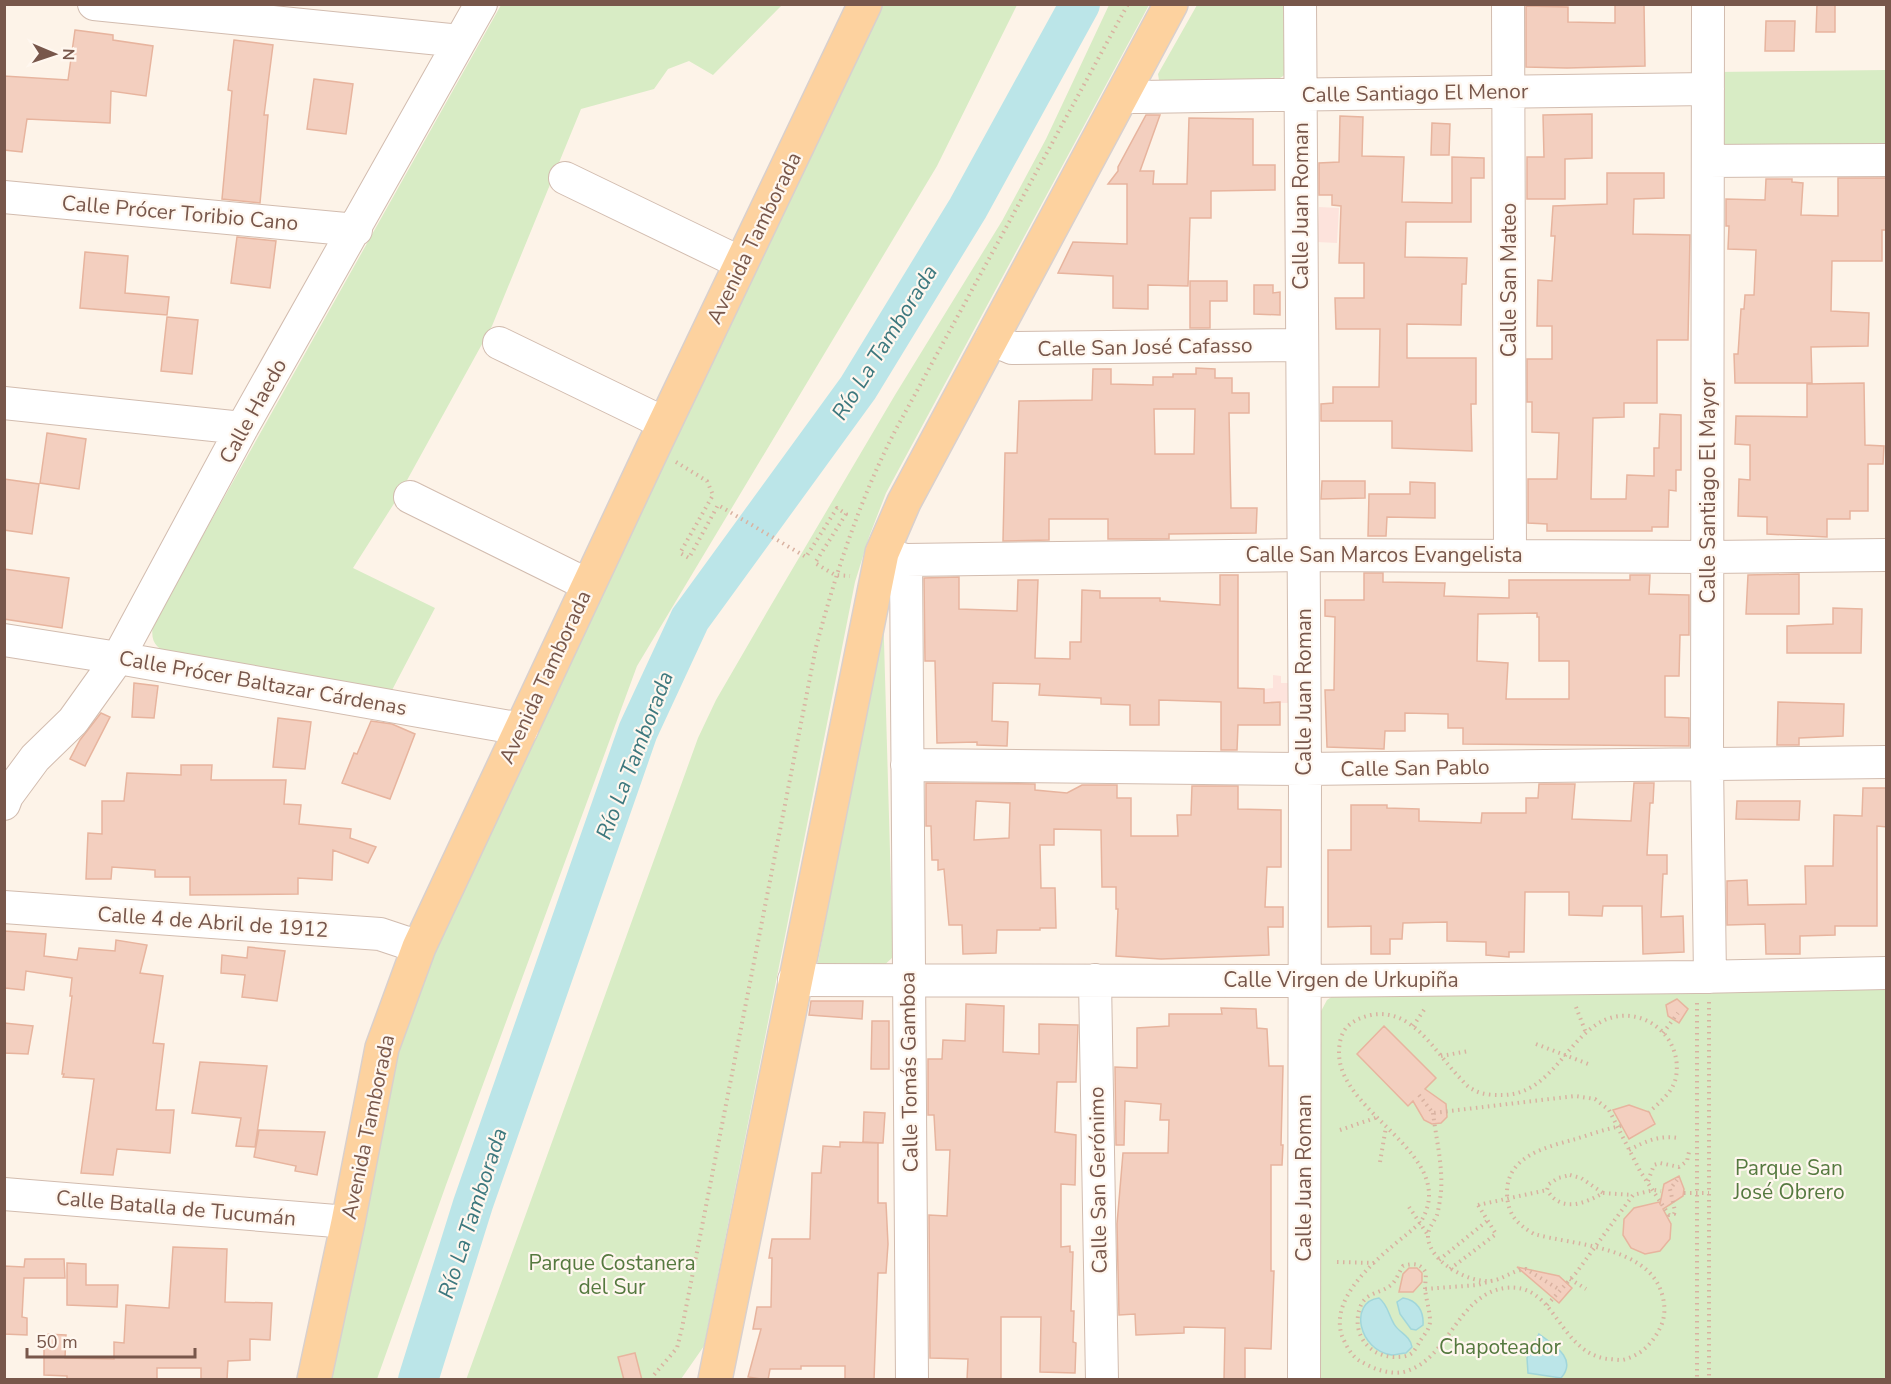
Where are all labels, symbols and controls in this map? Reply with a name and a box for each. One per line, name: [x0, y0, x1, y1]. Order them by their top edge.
north arrow: [24, 24, 84, 84]
text: N: [57, 48, 79, 61]
street label: Calle Santiago El Menor: [1301, 77, 1529, 109]
street label: Calle Juan Roman: [1287, 122, 1315, 290]
street label: Avenida Tamborada: [700, 147, 808, 329]
street label: Calle Prócer Toribio Cano: [61, 189, 299, 237]
street label: Calle San Mateo: [1495, 203, 1523, 357]
water label: Río La Tamborada: [825, 259, 945, 426]
street label: Calle San José Cafasso: [1037, 331, 1253, 363]
street label: Calle Haedo: [213, 353, 293, 469]
street label: Calle Santiago El Mayor: [1694, 378, 1722, 604]
street label: Calle San Marcos Evangelista: [1245, 541, 1523, 569]
street label: Avenida Tamborada: [493, 586, 597, 768]
street label: Calle Juan Roman: [1290, 608, 1318, 776]
street label: Calle Prócer Baltazar Cárdenas: [117, 644, 409, 722]
water label: Río La Tamborada: [589, 667, 681, 844]
street label: Calle San Pablo: [1340, 753, 1490, 783]
street label: Calle 4 de Abril de 1912: [97, 900, 329, 944]
street label: Calle Virgen de Urkupiña: [1223, 966, 1459, 994]
street label: Calle Tomás Gamboa: [893, 971, 925, 1173]
street label: Avenida Tamborada: [335, 1032, 401, 1222]
street label: Calle San Gerónimo: [1082, 1086, 1114, 1274]
street label: Calle Juan Roman: [1290, 1094, 1318, 1262]
water label: Río La Tamborada: [431, 1124, 515, 1303]
park label: Parque San José Obrero: [1732, 1154, 1845, 1206]
street label: Calle Batalla de Tucumán: [55, 1184, 297, 1232]
park label: Parque Costanera del Sur: [528, 1249, 696, 1301]
scale bar: [27, 1321, 195, 1359]
text: 50 m: [36, 1330, 78, 1354]
park label: Chapoteador: [1439, 1333, 1561, 1361]

